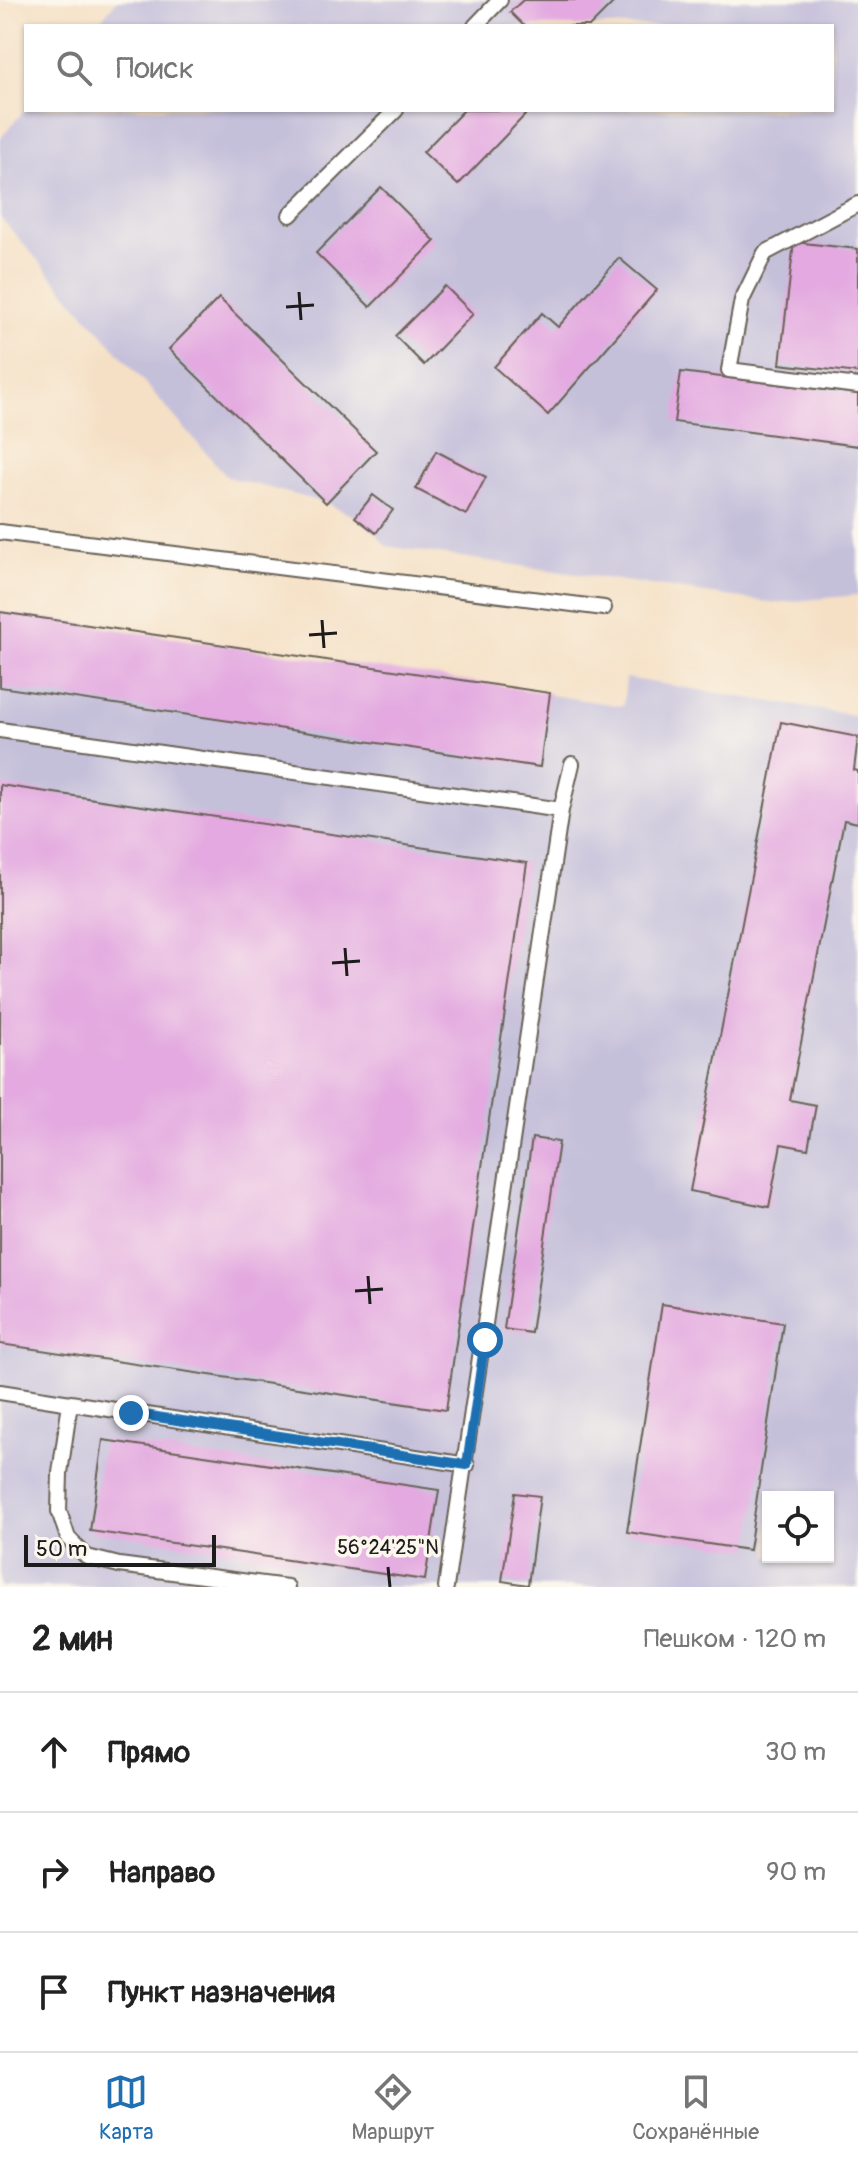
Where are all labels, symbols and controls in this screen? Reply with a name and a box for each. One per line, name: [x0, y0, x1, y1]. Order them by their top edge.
search box: [24, 24, 834, 112]
icon: search: [52, 46, 96, 90]
text: Поиск: [116, 50, 194, 87]
route start: [467, 1322, 503, 1358]
route end: [113, 1395, 149, 1431]
map controls: [762, 1491, 834, 1563]
button: locate: [762, 1491, 834, 1563]
scale bar: [24, 1531, 216, 1567]
text: 50 m: [36, 1535, 87, 1563]
text: 56°24'25"N: [337, 1535, 439, 1560]
text: 2 мин: [32, 1618, 113, 1661]
text: Пешком · 120 m: [644, 1623, 826, 1655]
icon: ahead: [32, 1730, 76, 1774]
text: Прямо: [108, 1734, 190, 1771]
text: 30 m: [765, 1736, 826, 1768]
icon: right: [32, 1850, 76, 1894]
text: Направо: [108, 1854, 215, 1891]
text: 90 m: [766, 1856, 826, 1888]
icon: arrive: [32, 1970, 76, 2014]
text: Пункт назначения: [108, 1974, 335, 2011]
tab: Карта: [99, 2070, 154, 2146]
tab: Маршрут: [351, 2070, 434, 2146]
tab: Сохранённые: [632, 2070, 759, 2146]

